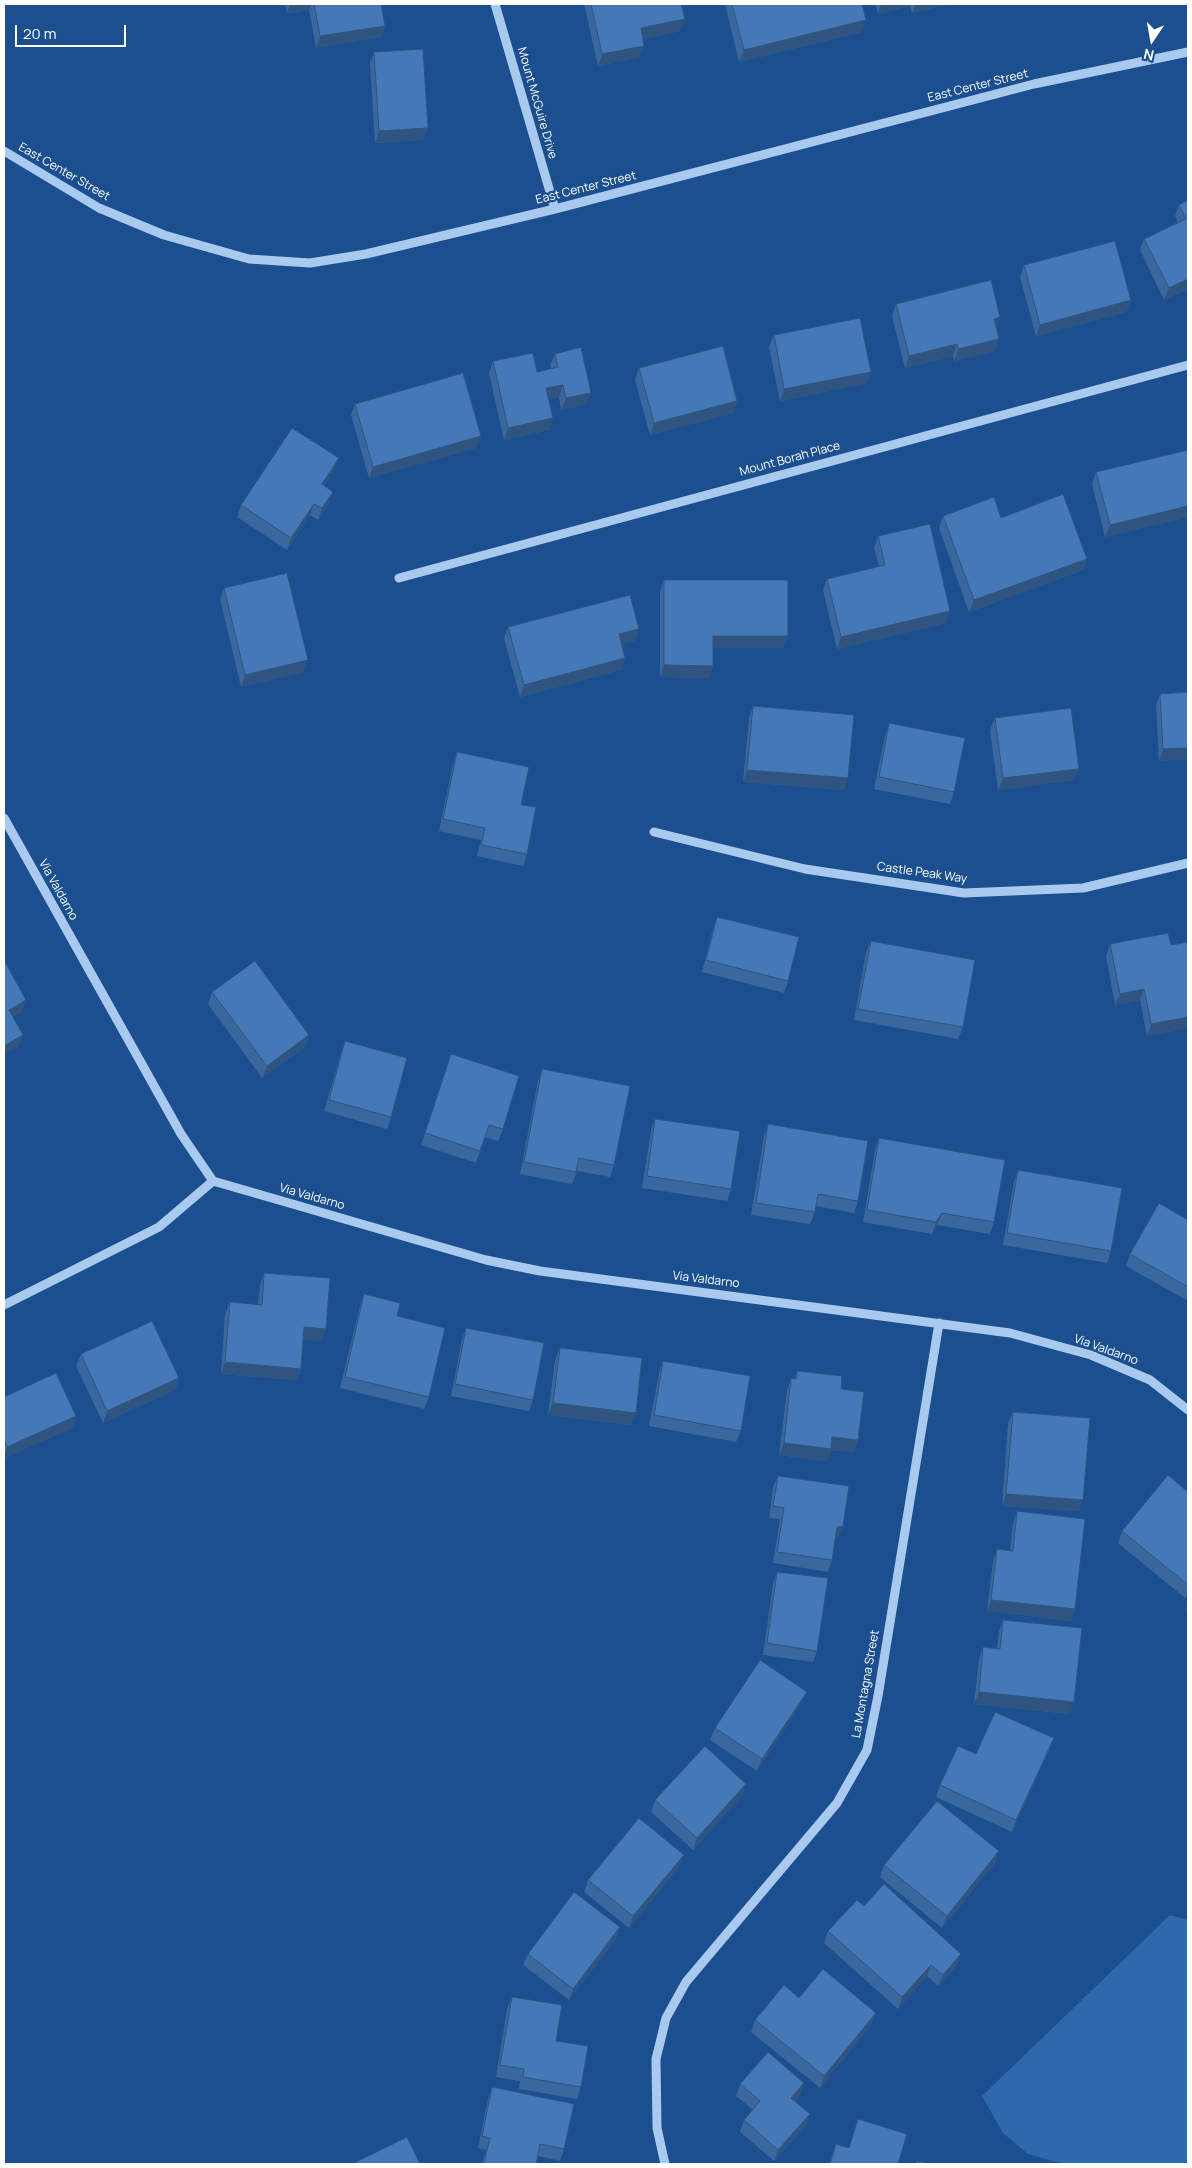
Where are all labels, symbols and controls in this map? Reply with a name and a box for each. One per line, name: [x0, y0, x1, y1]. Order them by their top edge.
scale bar: [18, 15, 129, 47]
north arrow: [1127, 15, 1177, 65]
text: 20 m: [23, 23, 56, 44]
text: N: [1142, 45, 1156, 65]
street label: Mount McGuire Drive: [514, 46, 560, 160]
street label: East Center Street: [926, 67, 1030, 105]
street label: East Center Street: [16, 140, 112, 204]
street label: East Center Street: [534, 169, 638, 207]
street label: Mount Borah Place: [738, 439, 842, 479]
street label: Via Valdarno: [35, 857, 81, 923]
street label: Castle Peak Way: [876, 860, 968, 886]
street label: Via Valdarno: [278, 1181, 346, 1213]
street label: Via Valdarno: [672, 1269, 740, 1291]
street label: Via Valdarno: [1072, 1332, 1140, 1368]
street label: La Montagna Street: [849, 1629, 883, 1739]

